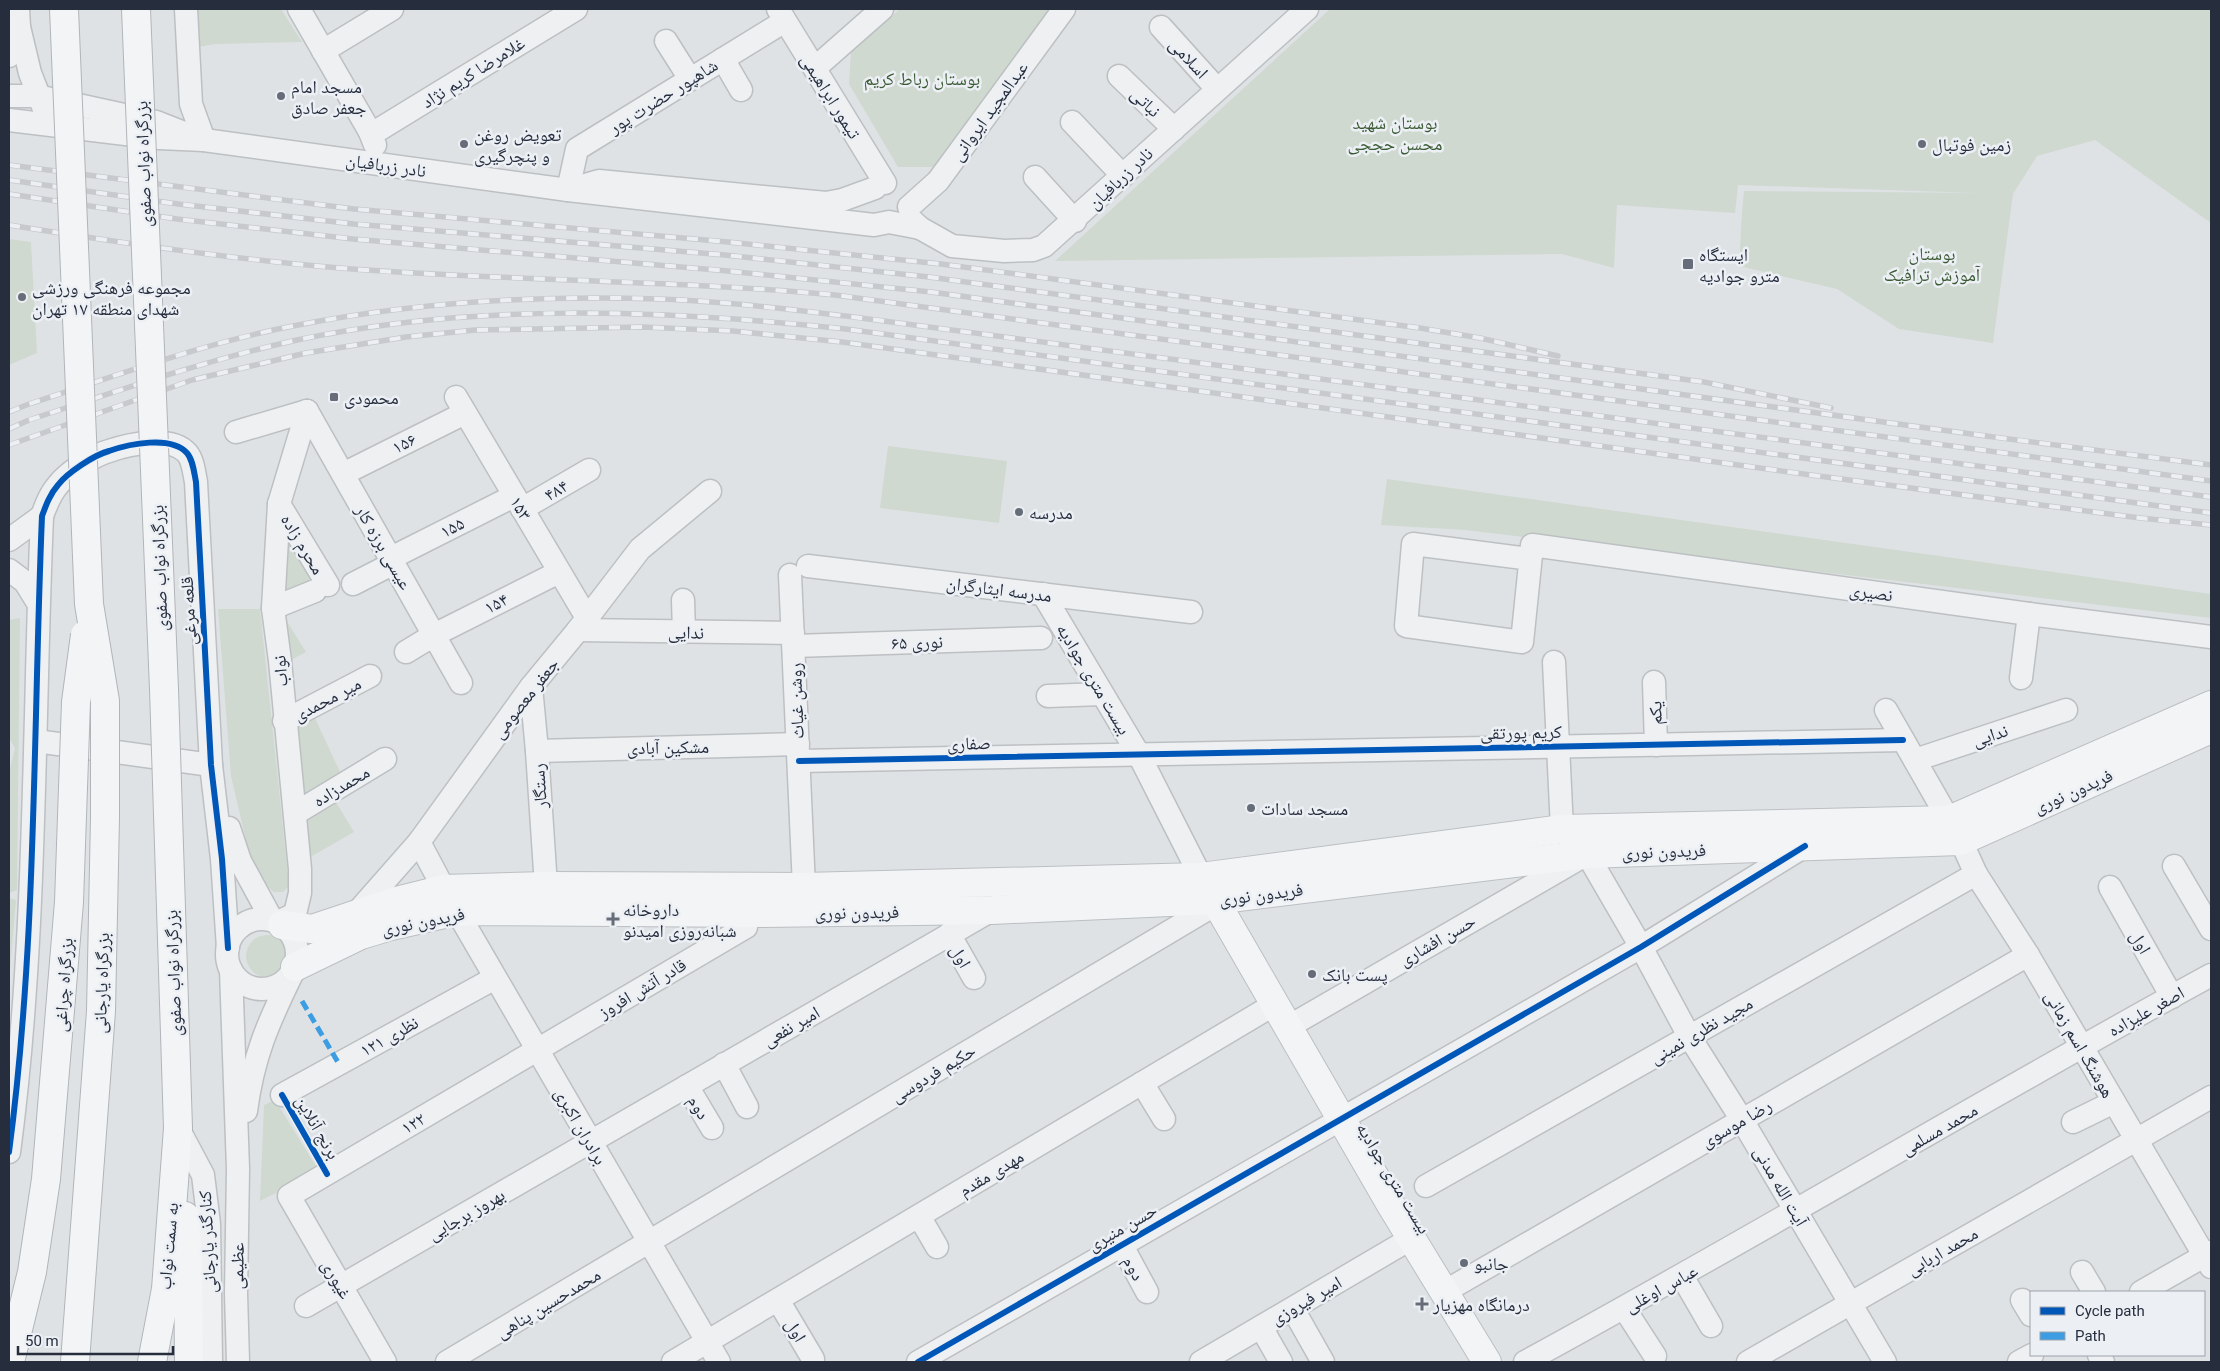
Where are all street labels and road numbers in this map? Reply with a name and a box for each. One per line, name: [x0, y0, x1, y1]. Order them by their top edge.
street label: غلامرضا کریم نژاد: [418, 32, 529, 114]
street label: اسلامی: [1164, 33, 1213, 83]
street label: تیمور ابراهیمی: [796, 50, 865, 143]
street label: شاهپور حضرت پور: [604, 54, 722, 139]
street label: عبدالمجید ایروانی: [946, 57, 1033, 165]
street label: نباتی: [1126, 83, 1165, 122]
street label: بزرگراه نواب صفوی: [130, 100, 157, 228]
street label: نادر زربافیان: [1083, 143, 1157, 214]
street label: نادر زربافیان: [344, 149, 428, 182]
street label: ۱۵۶: [388, 428, 420, 458]
street label: ۴۸۴: [540, 475, 572, 505]
street label: ۱۵۳: [506, 492, 536, 524]
street label: عیسی برزه کار: [350, 500, 417, 594]
street label: بزرگراه نواب صفوی: [146, 504, 173, 632]
street label: محرم زاده: [275, 510, 329, 579]
street label: ۱۵۵: [436, 512, 468, 542]
street label: مدرسه ایثارگران: [945, 572, 1053, 607]
street label: قلعه مرغی: [176, 576, 201, 646]
street label: نصیری: [1848, 579, 1894, 606]
street label: ۱۵۴: [480, 588, 512, 618]
street label: بیست متری جوادیه: [1052, 620, 1135, 739]
street label: ندایی: [668, 621, 704, 644]
street label: نوری ۶۵: [891, 631, 943, 654]
street label: نواب: [268, 654, 292, 688]
street label: جعفر معصومی: [487, 654, 564, 743]
street label: روشن غیاث: [784, 662, 809, 739]
street label: میر محمدی: [290, 672, 365, 726]
street label: یکم: [1644, 701, 1668, 725]
street label: ندایی: [1969, 719, 2011, 752]
street label: کریم پورتقی: [1480, 721, 1563, 745]
street label: صفاری: [947, 732, 991, 755]
street label: مشکین آبادی: [627, 736, 709, 759]
street label: محمدزاده: [309, 761, 373, 811]
street label: رستگار: [527, 763, 551, 810]
street label: فریدون نوری: [2030, 764, 2116, 819]
street label: فریدون نوری: [1621, 839, 1707, 864]
street label: فریدون نوری: [1218, 878, 1304, 911]
street label: فریدون نوری: [815, 901, 899, 924]
street label: فریدون نوری: [380, 903, 467, 940]
street label: بزرگراه نواب صفوی: [160, 909, 187, 1037]
street label: حسن افشاری: [1395, 910, 1479, 971]
street label: اول: [2125, 927, 2156, 958]
street label: بزرگراه یارجانی: [89, 932, 114, 1034]
street label: بزرگراه چراغی: [49, 937, 78, 1033]
street label: اول: [945, 941, 976, 972]
street label: قادر آتش افروز: [593, 954, 690, 1024]
street label: اصغر علیزاده: [2104, 981, 2188, 1041]
street label: هوشنگ اسم زمانی: [2039, 987, 2119, 1102]
street label: مجید نظری نمینی: [1646, 992, 1757, 1069]
street label: امیر نفعی: [759, 1001, 824, 1052]
street label: نظری ۱۲۱: [356, 1011, 422, 1061]
street label: حکیم فردوسی: [887, 1040, 980, 1108]
street label: برادران اکبری: [550, 1084, 612, 1169]
street label: برنج آنلاین: [290, 1091, 345, 1164]
street label: دوم: [682, 1091, 714, 1124]
street label: رضا موسوی: [1697, 1094, 1776, 1152]
street label: محمد مسلمی: [1897, 1099, 1982, 1160]
street label: ۱۲۲: [397, 1108, 429, 1138]
street label: بیست متری جوادیه: [1352, 1119, 1435, 1238]
street label: آیت‌ الله مدنی: [1749, 1142, 1813, 1231]
street label: مهدی مقدم: [955, 1146, 1028, 1202]
street label: بهروز برجایی: [424, 1183, 509, 1245]
street label: کنارگذر یارجانی: [194, 1190, 221, 1294]
street label: حسن منیری: [1084, 1199, 1161, 1256]
street label: به سمت نواب: [154, 1201, 183, 1291]
street label: محمد اربابی: [1903, 1222, 1982, 1281]
street label: عظیمی: [226, 1242, 249, 1290]
street label: دوم: [1117, 1252, 1149, 1285]
street label: غیوری: [317, 1256, 357, 1303]
street label: عباس اوغلی: [1621, 1259, 1702, 1317]
street label: محمدحسین پناهی: [492, 1263, 605, 1344]
street label: امیر فیروزی: [1267, 1271, 1346, 1330]
street label: اول: [780, 1315, 811, 1346]

